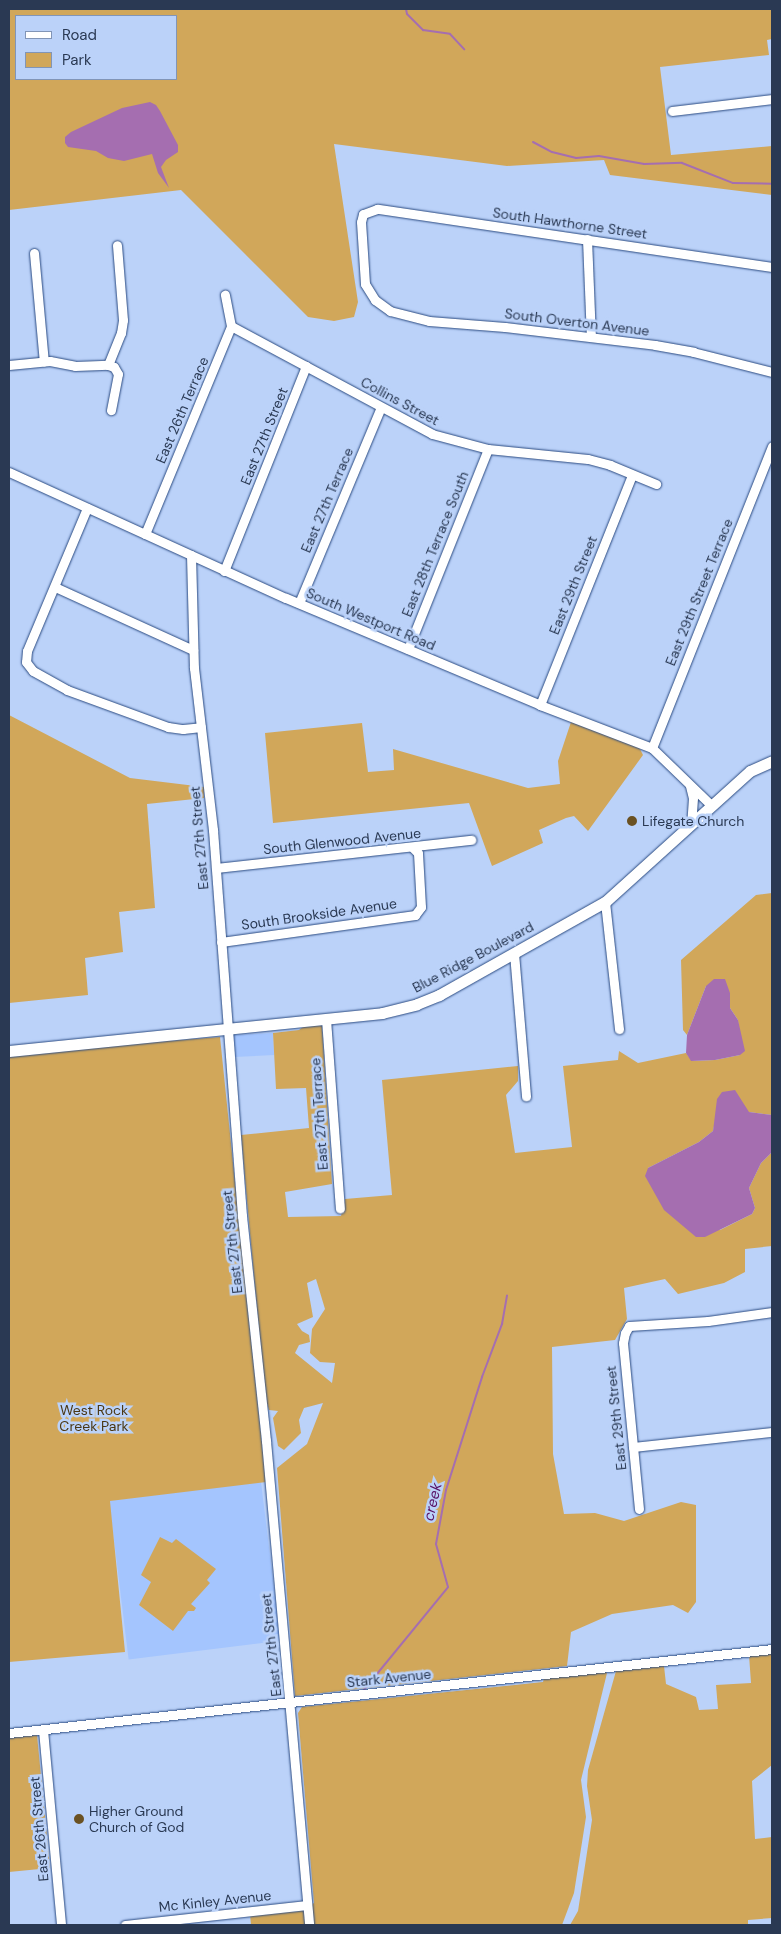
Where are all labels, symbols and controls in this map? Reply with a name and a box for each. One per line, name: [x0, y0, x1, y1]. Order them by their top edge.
legend: [15, 15, 178, 80]
text: Road: [62, 25, 97, 45]
text: Park: [62, 50, 92, 70]
street label: South Hawthorne Street: [492, 204, 648, 242]
street label: South Overton Avenue: [504, 305, 650, 339]
street label: East 26th Terrace: [152, 354, 212, 466]
street label: Collins Street: [358, 373, 442, 429]
street label: East 27th Street: [237, 385, 291, 487]
street label: East 27th Terrace: [297, 445, 357, 555]
street label: East 28th Terrace South: [398, 469, 472, 619]
street label: East 29th Street Terrace: [662, 516, 736, 668]
street label: East 29th Street: [546, 533, 600, 637]
street label: South Westport Road: [304, 584, 438, 654]
street label: East 27th Street: [186, 786, 212, 890]
place label: Lifegate Church: [642, 813, 744, 829]
marker: Lifegate Church: [626, 815, 638, 827]
street label: South Glenwood Avenue: [262, 824, 422, 858]
street label: South Brookside Avenue: [240, 895, 398, 933]
street label: Blue Ridge Boulevard: [410, 918, 536, 996]
street label: East 27th Terrace: [307, 1057, 331, 1171]
street label: East 27th Street: [218, 1190, 246, 1294]
street label: East 29th Street: [602, 1365, 630, 1471]
park label: West Rock Creek Park: [59, 1402, 129, 1434]
water label: creek: [420, 1481, 446, 1523]
street label: East 27th Street: [257, 1593, 285, 1697]
street label: Stark Avenue: [346, 1665, 432, 1691]
street label: East 26th Street: [26, 1776, 52, 1882]
place label: Higher Ground Church of God: [89, 1803, 184, 1835]
marker: Higher Ground Church of God: [73, 1813, 85, 1825]
street label: Mc Kinley Avenue: [158, 1887, 272, 1915]

